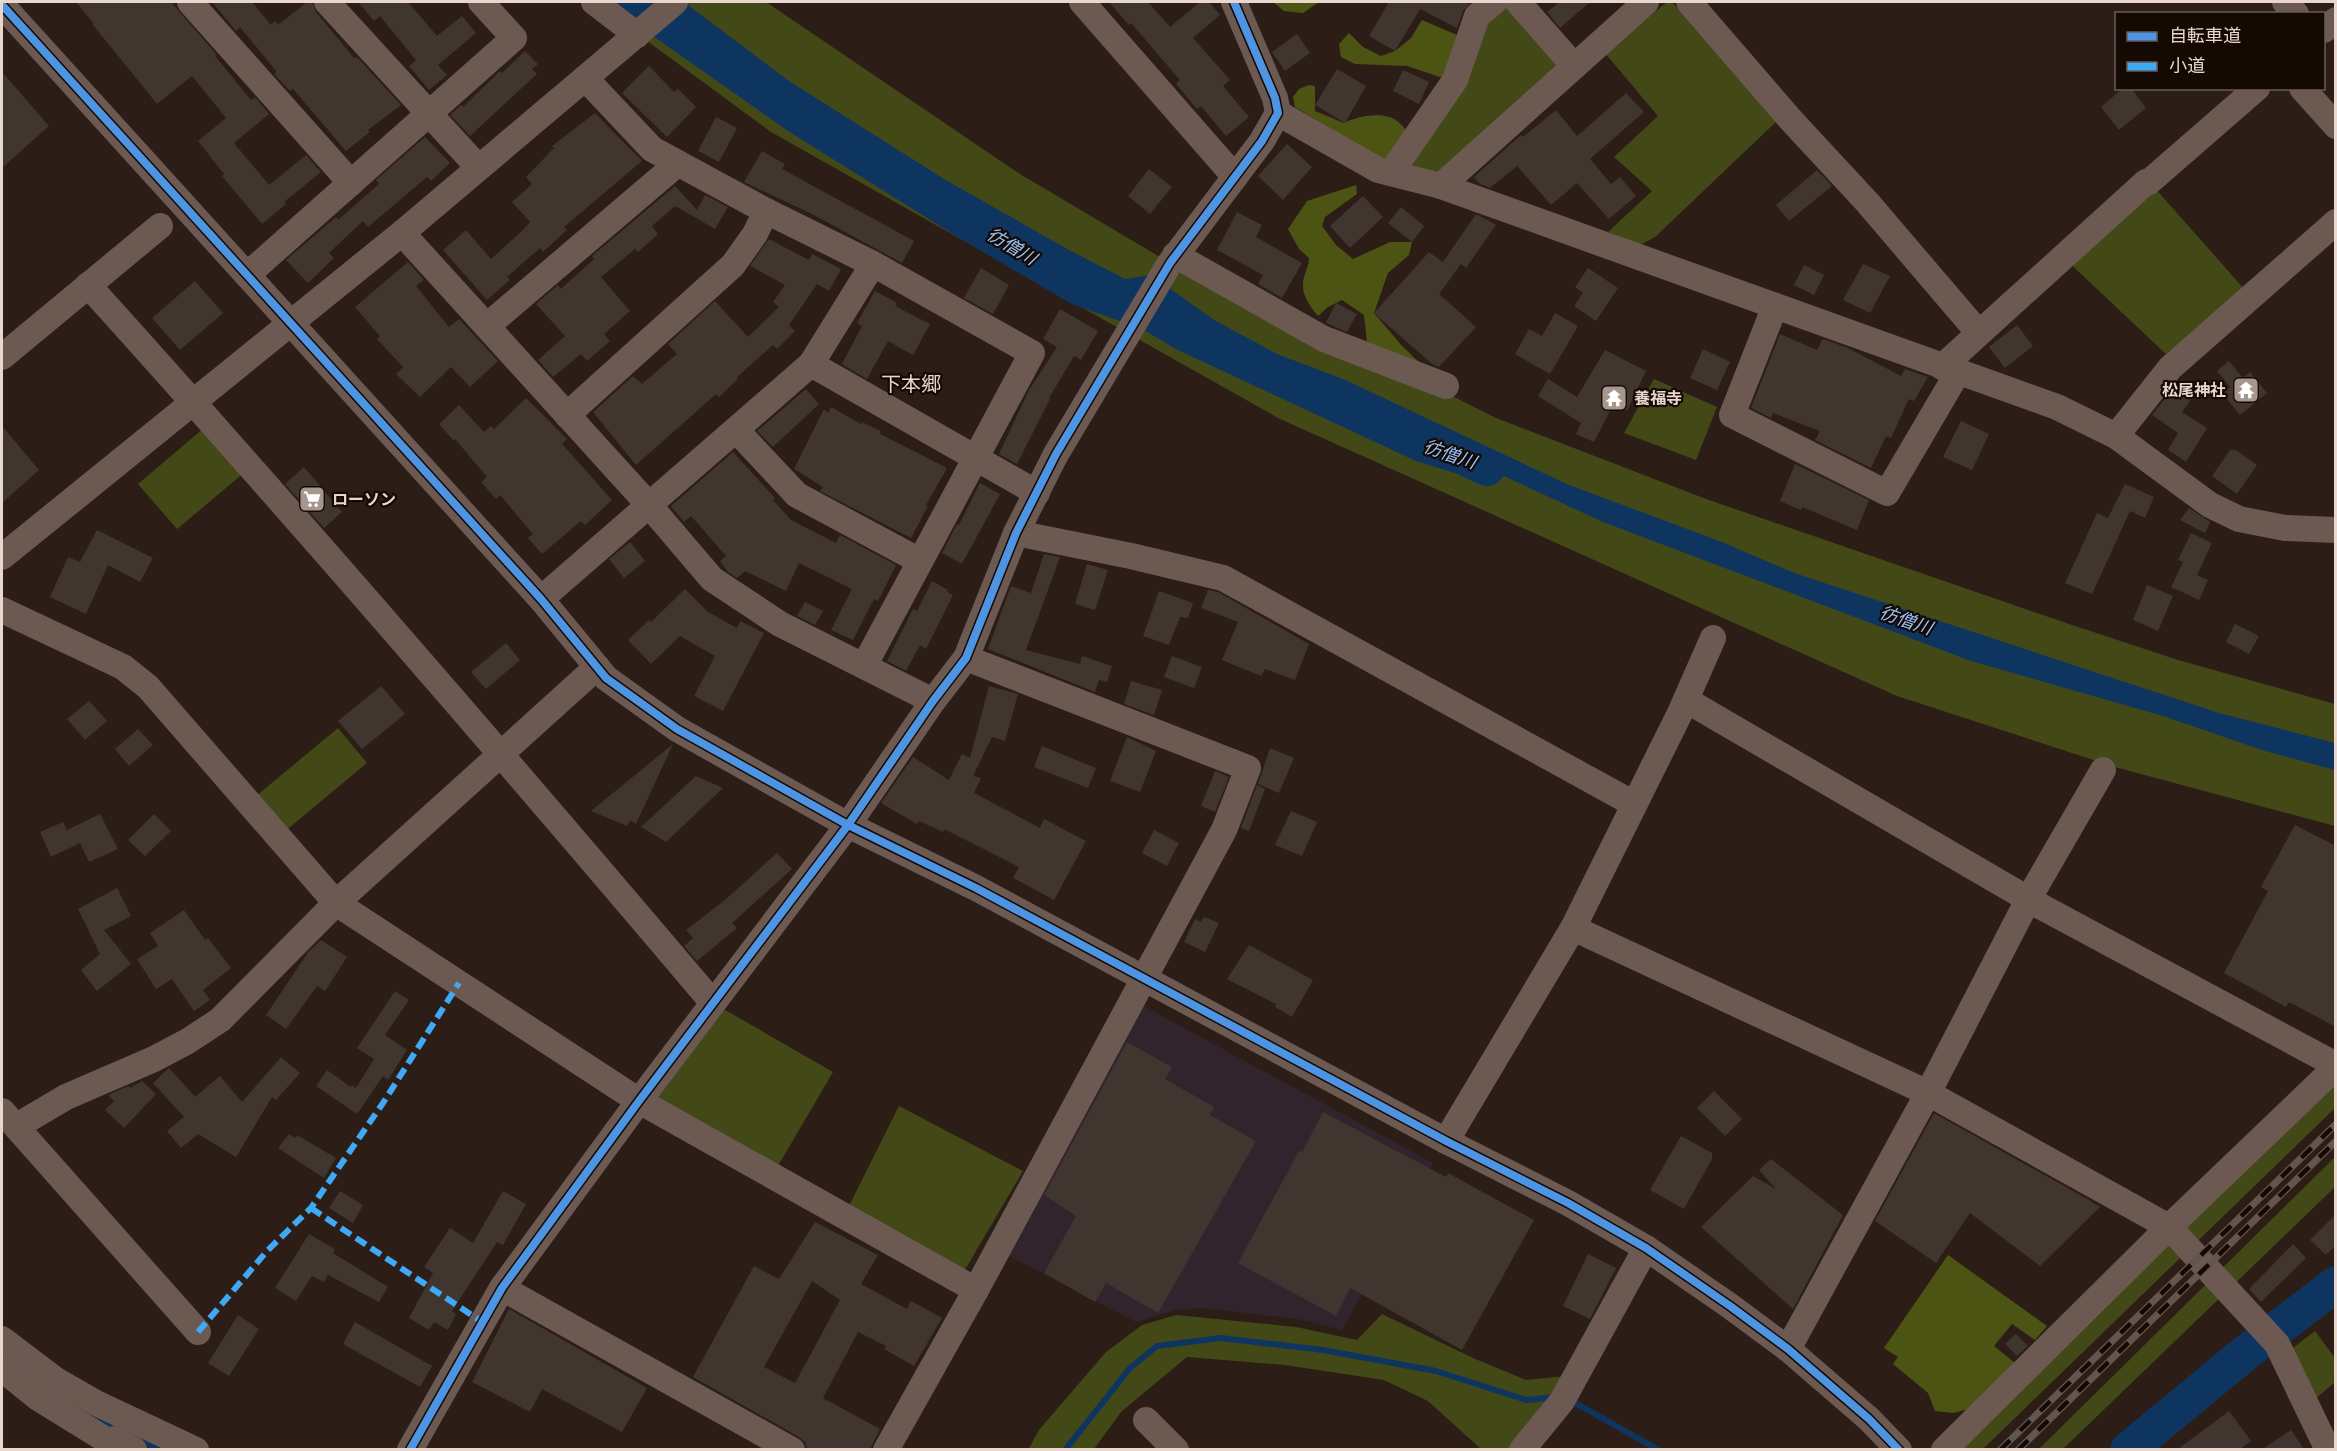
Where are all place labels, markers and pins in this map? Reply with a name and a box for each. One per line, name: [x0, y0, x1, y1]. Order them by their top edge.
temple icon: 松尾神社: [2231, 375, 2261, 405]
place label: 松尾神社: [2162, 380, 2226, 400]
temple icon: 養福寺: [1599, 383, 1629, 413]
place label: 養福寺: [1634, 388, 1682, 408]
supermarket icon: ローソン: [297, 484, 327, 514]
place label: ローソン: [332, 489, 396, 509]

